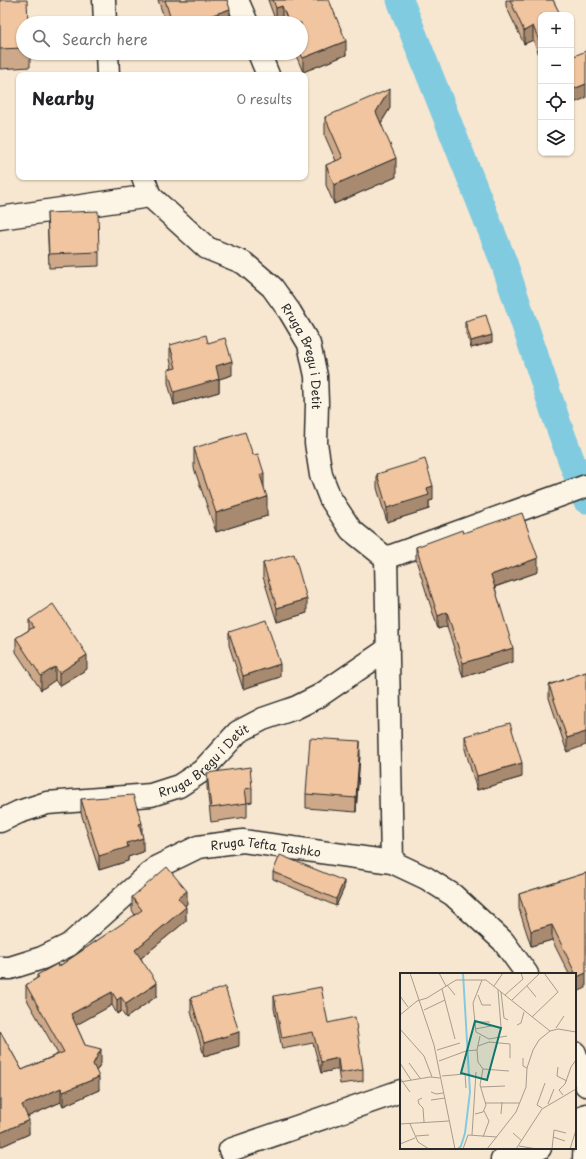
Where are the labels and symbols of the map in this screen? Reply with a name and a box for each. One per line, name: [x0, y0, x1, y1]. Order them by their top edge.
street label: Rruga Bregu i Detit: [277, 299, 326, 410]
street label: Rruga Bregu i Detit: [156, 719, 252, 801]
street label: Rruga Tefta Tashko: [209, 832, 322, 861]
inset map: [400, 973, 576, 1149]

